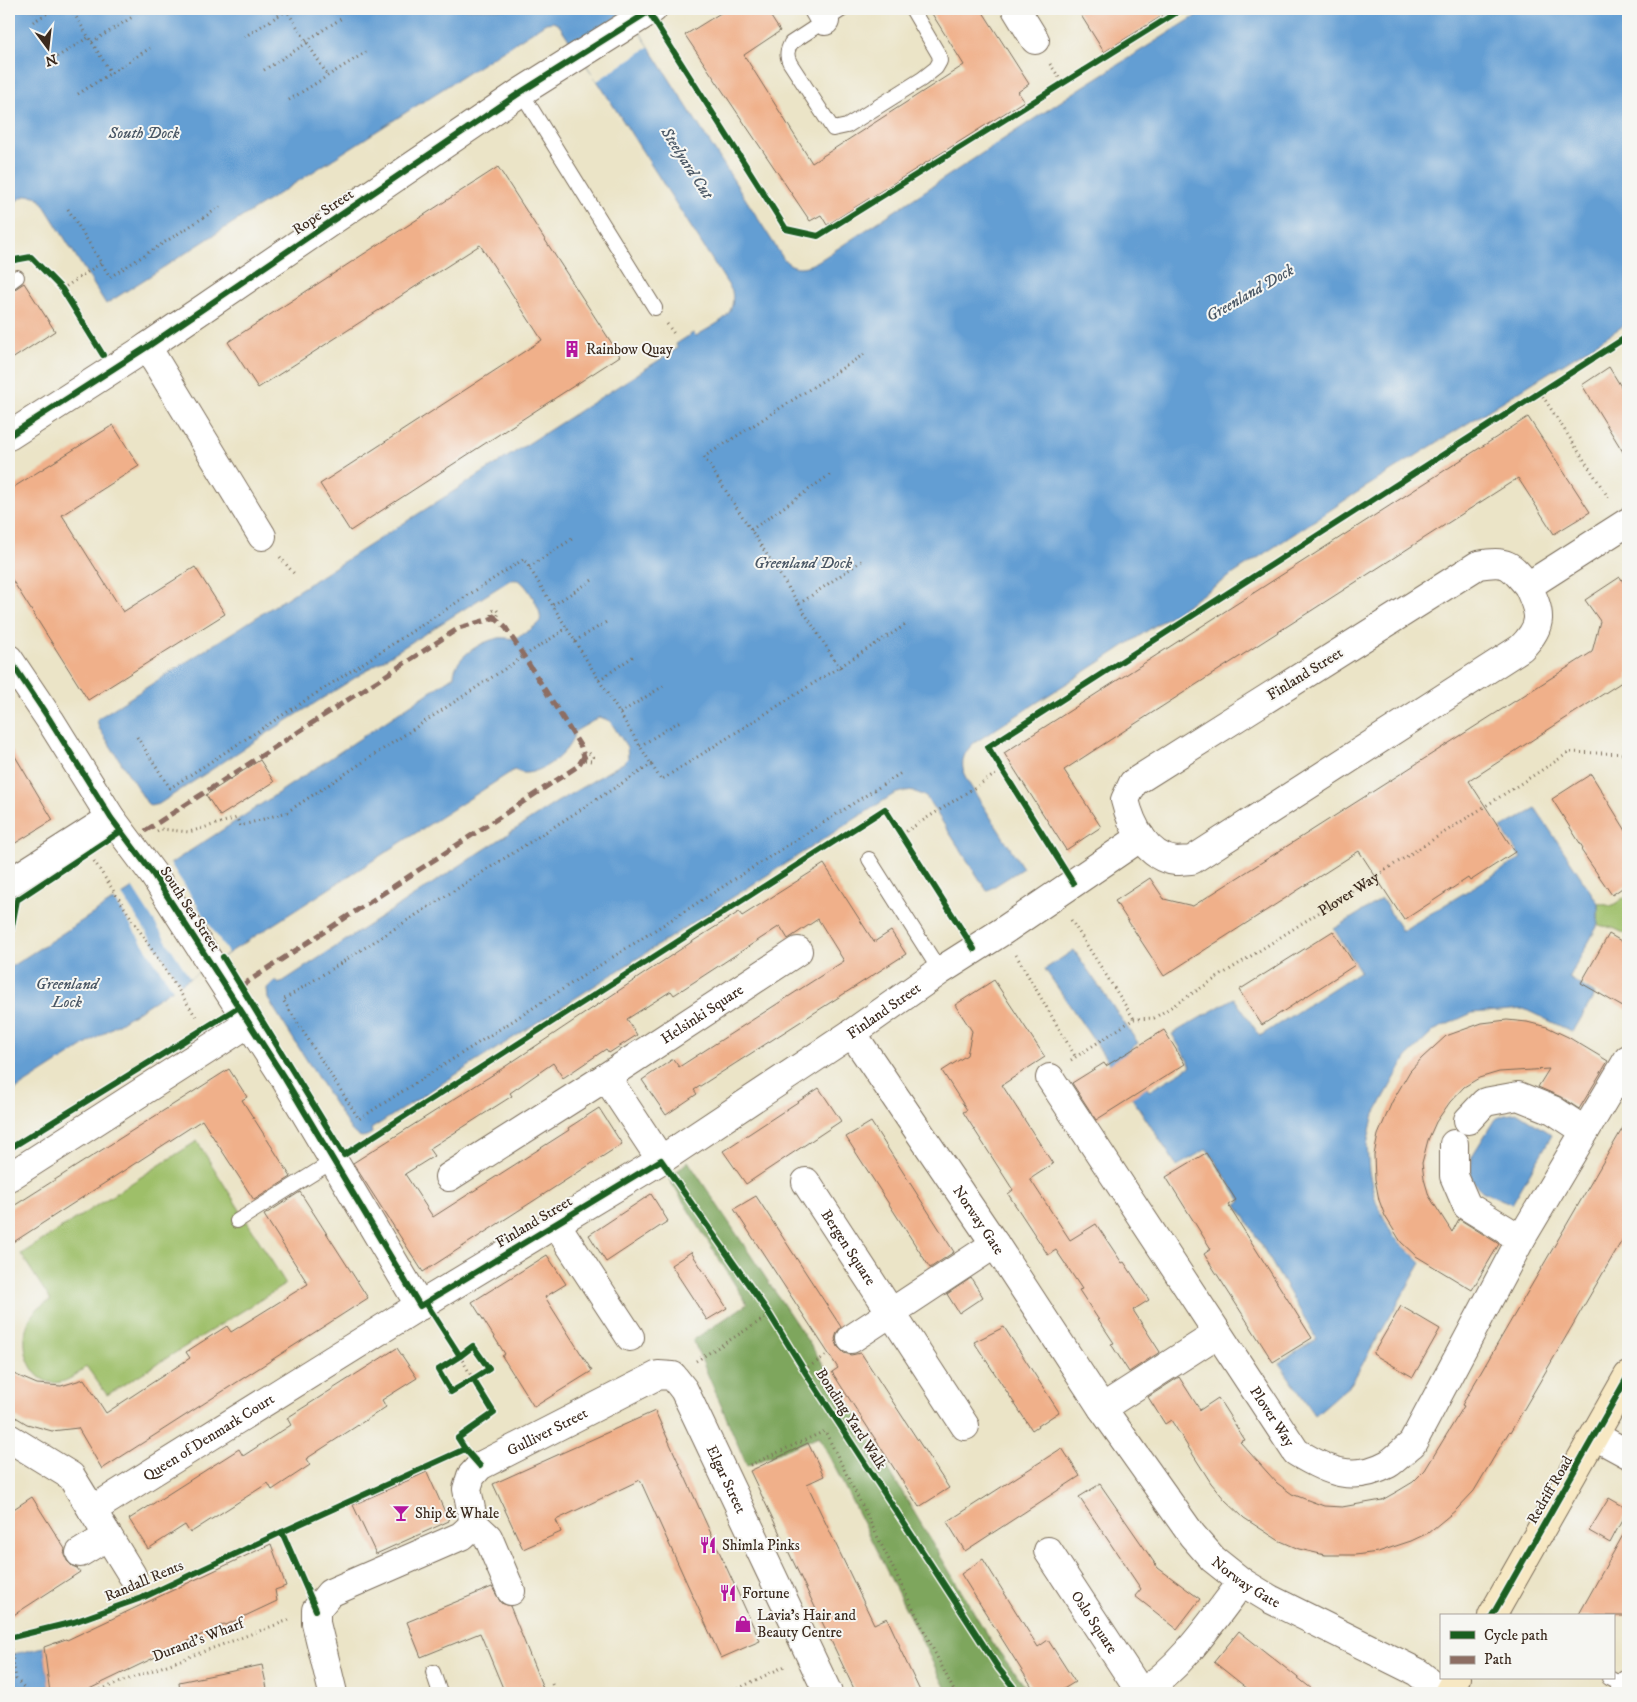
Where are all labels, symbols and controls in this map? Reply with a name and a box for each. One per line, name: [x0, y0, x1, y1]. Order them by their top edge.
north arrow: [22, 22, 72, 72]
text: N: [43, 49, 59, 70]
water label: South Dock: [108, 123, 180, 143]
water label: Steelyard Cut: [656, 123, 718, 204]
street label: Rope Street: [289, 185, 357, 239]
water label: Greenland Dock: [1202, 260, 1298, 326]
building icon: Rainbow Quay: [562, 339, 582, 359]
place label: Rainbow Quay: [586, 340, 674, 359]
water label: Greenland Dock: [754, 553, 852, 573]
street label: Finland Street: [1264, 643, 1347, 705]
street label: South Sea Street: [155, 863, 225, 955]
street label: Plover Way: [1315, 867, 1383, 920]
water label: Greenland Lock: [36, 974, 101, 1012]
street label: Finland Street: [843, 978, 925, 1043]
street label: Helsinki Square: [657, 980, 747, 1048]
street label: Norway Gate: [949, 1182, 1009, 1258]
street label: Finland Street: [492, 1192, 576, 1252]
street label: Bergen Square: [817, 1206, 880, 1289]
street label: Bonding Yard Walk: [811, 1365, 891, 1474]
street label: Plover Way: [1246, 1383, 1300, 1451]
street label: Queen of Denmark Court: [139, 1389, 278, 1485]
street label: Gulliver Street: [504, 1403, 591, 1460]
street label: Elgar Street: [702, 1442, 751, 1516]
street label: Redriff Road: [1523, 1452, 1577, 1528]
bar icon: Ship & Whale: [391, 1503, 411, 1523]
place label: Ship & Whale: [415, 1504, 499, 1523]
restaurant icon: Shimla Pinks: [698, 1535, 718, 1555]
place label: Shimla Pinks: [722, 1536, 800, 1555]
street label: Norway Gate: [1208, 1552, 1283, 1612]
street label: Randall Rents: [102, 1556, 186, 1606]
restaurant icon: Fortune: [718, 1583, 738, 1603]
place label: Fortune: [742, 1584, 790, 1603]
street label: Oslo Square: [1067, 1587, 1122, 1657]
place label: Lavia's Hair and Beauty Centre: [757, 1606, 857, 1642]
street label: Durand's Wharf: [150, 1613, 248, 1666]
shop icon: Lavia's Hair and Beauty Centre: [733, 1614, 753, 1634]
legend: [1440, 1614, 1614, 1680]
text: Cycle path: [1484, 1626, 1548, 1645]
text: Path: [1484, 1650, 1512, 1669]

